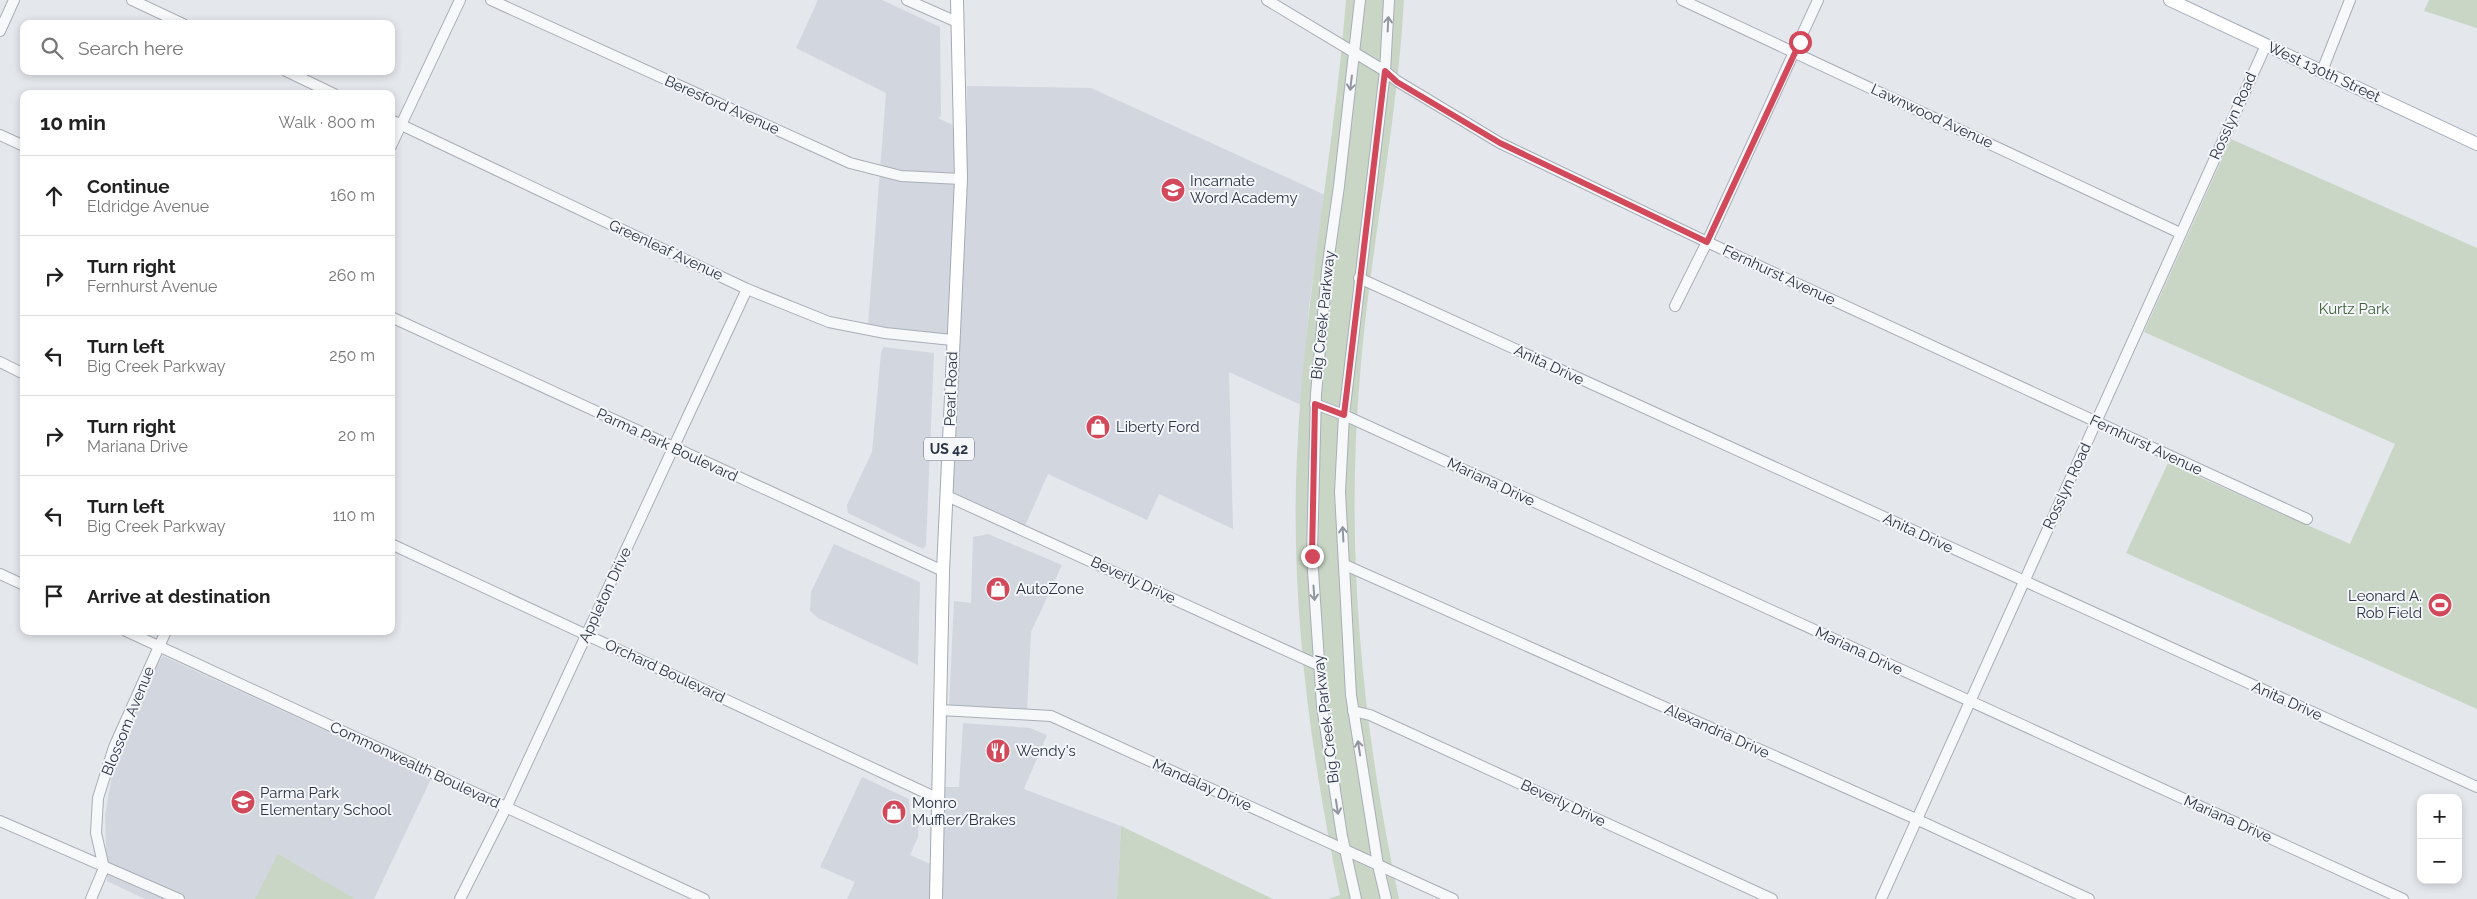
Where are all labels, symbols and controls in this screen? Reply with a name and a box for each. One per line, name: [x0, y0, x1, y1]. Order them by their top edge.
one-way arrow: [1383, 16, 1392, 32]
search box: [20, 20, 395, 75]
route start: [1789, 31, 1812, 54]
icon: search: [38, 34, 66, 62]
text: Search here: [78, 37, 184, 59]
street label: West 130th Street: [2265, 38, 2383, 106]
street label: Rosslyn Road: [2206, 70, 2260, 162]
street label: Beresford Avenue: [662, 72, 782, 138]
one-way arrow: [1346, 75, 1356, 91]
street label: Lawnwood Avenue: [1868, 80, 1996, 152]
text: 10 min: [40, 110, 106, 135]
text: Walk · 800 m: [279, 113, 375, 132]
place label: Incarnate Word Academy: [1190, 172, 1298, 207]
text: Continue: [87, 175, 170, 197]
school or university icon: Incarnate Word Academy: [1160, 177, 1186, 203]
icon: ahead: [40, 182, 68, 210]
text: 160 m: [330, 186, 375, 205]
text: Eldridge Avenue: [87, 197, 209, 216]
street label: Greenleaf Avenue: [606, 216, 726, 284]
street label: Fernhurst Avenue: [1720, 241, 1838, 309]
street label: Big Creek Parkway: [1307, 250, 1339, 380]
text: Turn right: [87, 255, 176, 277]
icon: right: [40, 262, 68, 290]
text: 260 m: [328, 266, 375, 285]
text: Fernhurst Avenue: [87, 277, 218, 296]
park label: Kurtz Park: [2319, 300, 2389, 318]
text: Turn left: [87, 335, 164, 357]
street label: Anita Drive: [1511, 341, 1587, 389]
icon: left: [40, 342, 68, 370]
text: 250 m: [329, 346, 375, 365]
street label: Pearl Road: [941, 351, 961, 427]
text: Big Creek Parkway: [87, 357, 225, 376]
street label: Parma Park Boulevard: [594, 404, 740, 486]
street label: Fernhurst Avenue: [2087, 411, 2205, 479]
shop icon: Liberty Ford: [1085, 414, 1111, 440]
text: Turn right: [87, 415, 176, 437]
place label: Liberty Ford: [1116, 418, 1200, 436]
icon: right: [40, 422, 68, 450]
text: 20 m: [338, 426, 375, 445]
text: Mariana Drive: [87, 437, 188, 456]
road number: US 42: [924, 438, 974, 460]
street label: Rosslyn Road: [2039, 440, 2095, 532]
street label: Mariana Drive: [1444, 454, 1538, 510]
text: Turn left: [87, 495, 164, 517]
icon: left: [40, 502, 68, 530]
text: 110 m: [333, 506, 375, 525]
street label: Anita Drive: [1880, 509, 1956, 557]
text: Big Creek Parkway: [87, 517, 225, 536]
one-way arrow: [1338, 526, 1347, 542]
street label: Appleton Drive: [575, 544, 635, 646]
route end: [1301, 545, 1324, 568]
street label: Beverly Drive: [1088, 552, 1178, 608]
shop icon: AutoZone: [985, 576, 1011, 602]
place label: AutoZone: [1016, 580, 1084, 598]
icon: arrive: [40, 582, 68, 610]
text: Arrive at destination: [87, 585, 271, 607]
one-way arrow: [1310, 585, 1319, 601]
place label: Leonard A. Rob Field: [2348, 587, 2422, 622]
sports icon: Leonard A. Rob Field: [2427, 592, 2453, 618]
street label: Mariana Drive: [1812, 623, 1906, 679]
street label: Orchard Boulevard: [602, 635, 728, 707]
street label: Big Creek Parkway: [1309, 654, 1343, 784]
street label: Blossom Avenue: [98, 664, 158, 778]
street label: Anita Drive: [2249, 678, 2325, 725]
street label: Alexandria Drive: [1662, 700, 1772, 762]
street label: Commonwealth Boulevard: [327, 718, 503, 812]
restaurant icon: Wendy's: [985, 738, 1011, 764]
one-way arrow: [1354, 740, 1364, 756]
place label: Wendy's: [1016, 742, 1076, 760]
street label: Mandalay Drive: [1150, 755, 1255, 815]
street label: Beverly Drive: [1518, 775, 1608, 831]
place label: Parma Park Elementary School: [260, 784, 392, 819]
school or university icon: Parma Park Elementary School: [230, 789, 256, 815]
street label: Mariana Drive: [2181, 792, 2275, 847]
place label: Monro Muffler/Brakes: [912, 794, 1016, 829]
map controls: [2417, 794, 2462, 884]
button: +: [2417, 794, 2462, 839]
shop icon: Monro Muffler/Brakes: [881, 799, 907, 825]
one-way arrow: [1333, 799, 1343, 815]
button: −: [2417, 839, 2462, 884]

